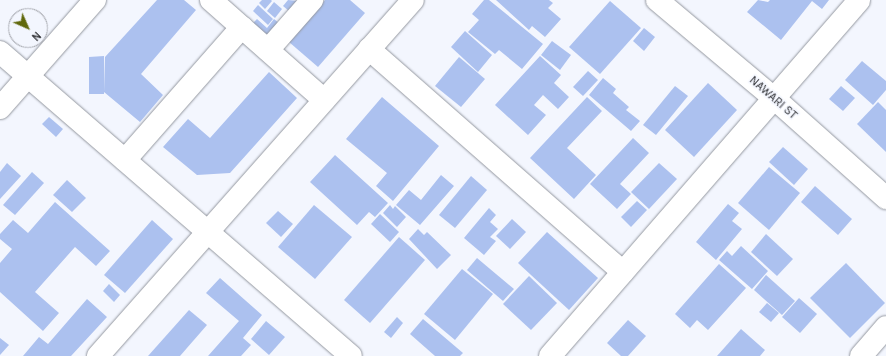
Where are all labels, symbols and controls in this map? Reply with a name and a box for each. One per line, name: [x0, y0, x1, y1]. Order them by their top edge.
north arrow: [8, 8, 48, 48]
text: N: [29, 29, 44, 44]
street label: NAWARI ST: [746, 73, 800, 123]

